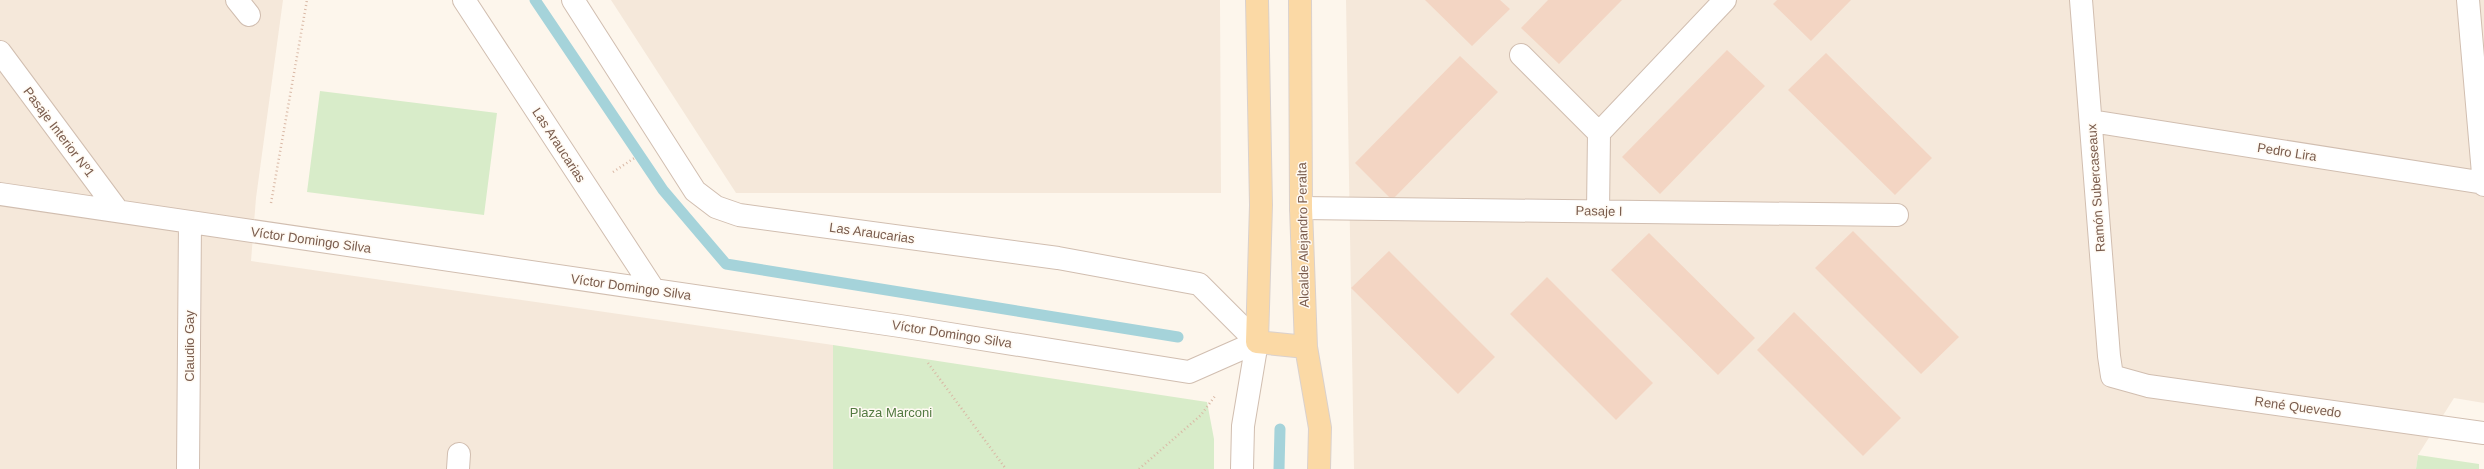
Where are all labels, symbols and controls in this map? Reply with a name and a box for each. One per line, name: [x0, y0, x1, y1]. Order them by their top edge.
street label: Pasaje Interior Nº1: [20, 84, 98, 180]
street label: Las Araucarias: [529, 105, 589, 186]
street label: Ramón Subercaseaux: [2084, 123, 2108, 253]
street label: Pedro Lira: [2256, 140, 2319, 164]
street label: Alcalde Alejandro Peralta: [1294, 161, 1312, 308]
street label: Pasaje I: [1575, 203, 1623, 219]
street label: Las Araucarias: [828, 220, 916, 246]
street label: Víctor Domingo Silva: [250, 224, 373, 256]
street label: Víctor Domingo Silva: [570, 271, 693, 303]
street label: Claudio Gay: [182, 310, 197, 382]
street label: Víctor Domingo Silva: [891, 317, 1014, 351]
street label: René Quevedo: [2254, 393, 2342, 421]
park label: Plaza Marconi: [850, 405, 932, 420]

